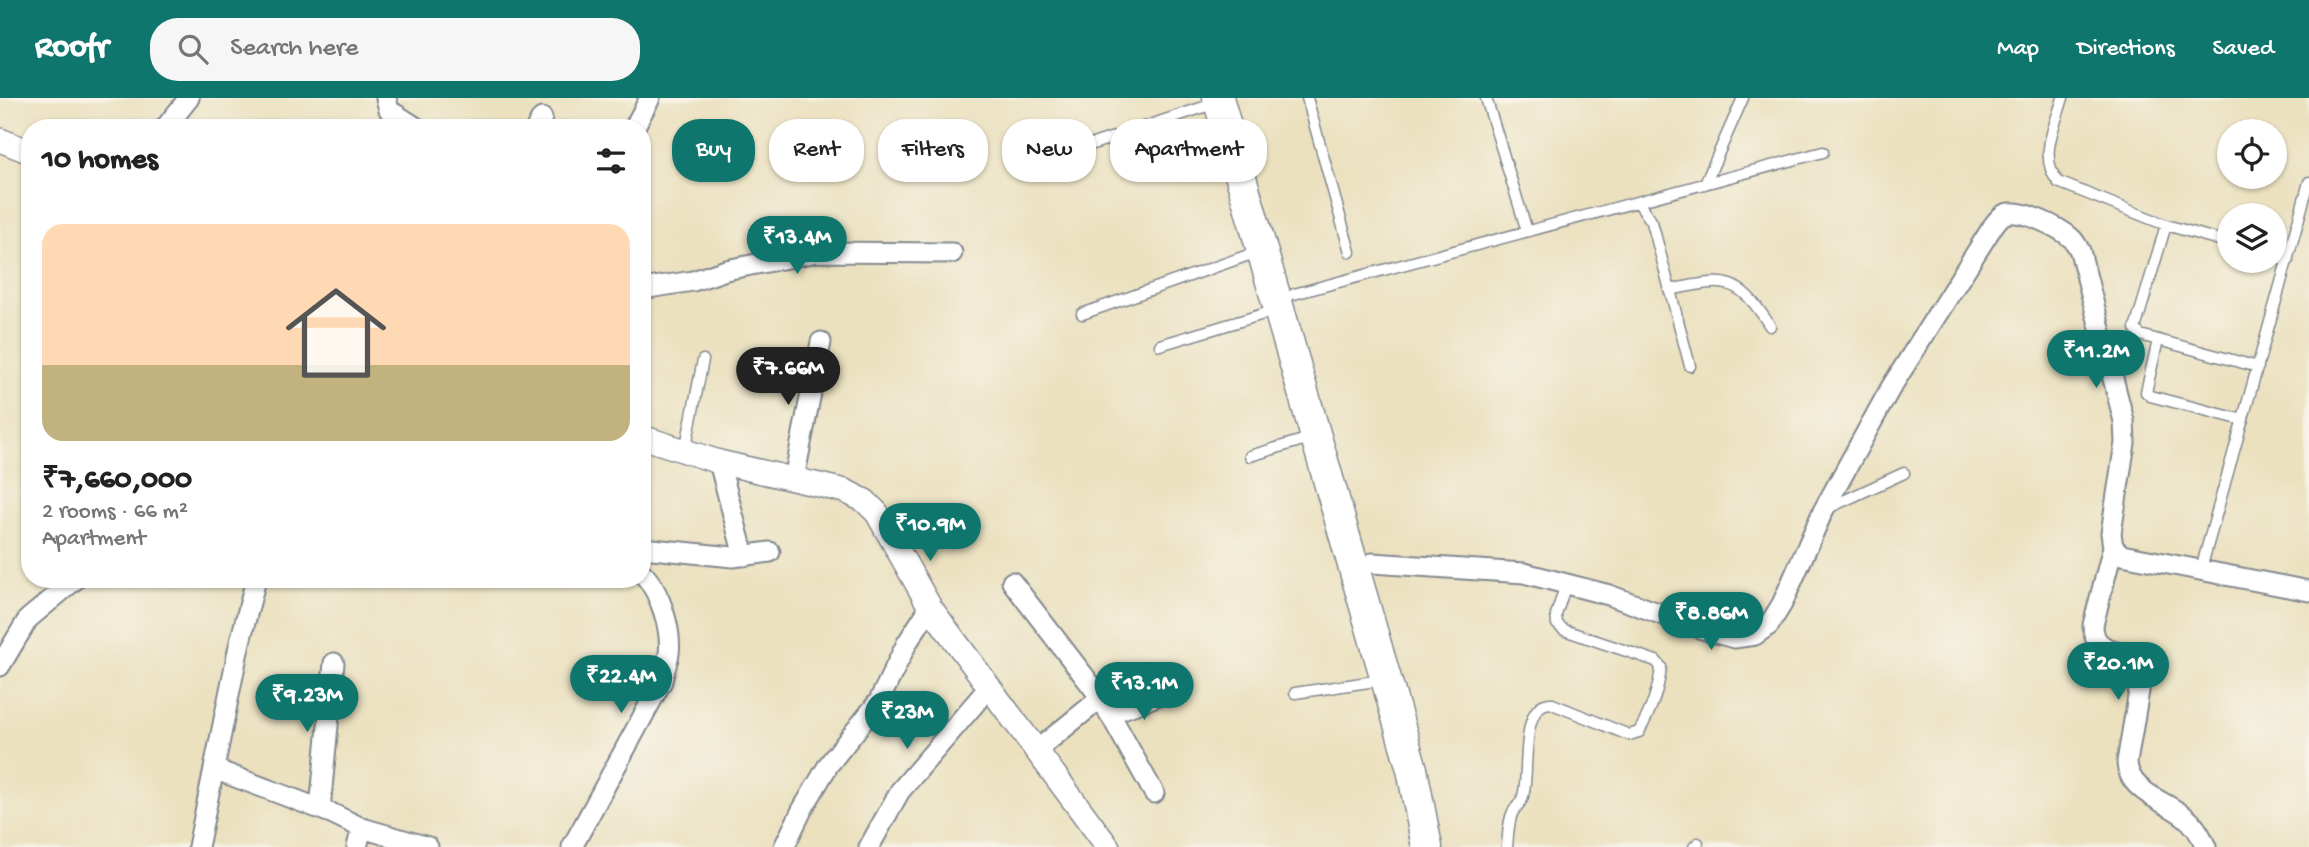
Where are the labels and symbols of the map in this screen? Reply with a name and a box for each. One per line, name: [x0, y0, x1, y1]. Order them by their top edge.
pin: ₹13.4M: [740, 216, 854, 276]
pin: ₹11.2M: [2039, 330, 2153, 390]
pin: ₹7.66M: [731, 348, 845, 407]
pin: ₹10.9M: [873, 504, 987, 563]
pin: ₹8.86M: [1654, 592, 1768, 652]
pin: ₹20.1M: [2061, 642, 2175, 702]
pin: ₹22.4M: [564, 656, 678, 715]
pin: ₹13.1M: [1087, 662, 1201, 722]
pin: ₹9.23M: [250, 674, 364, 734]
pin: ₹23M: [866, 692, 948, 751]

